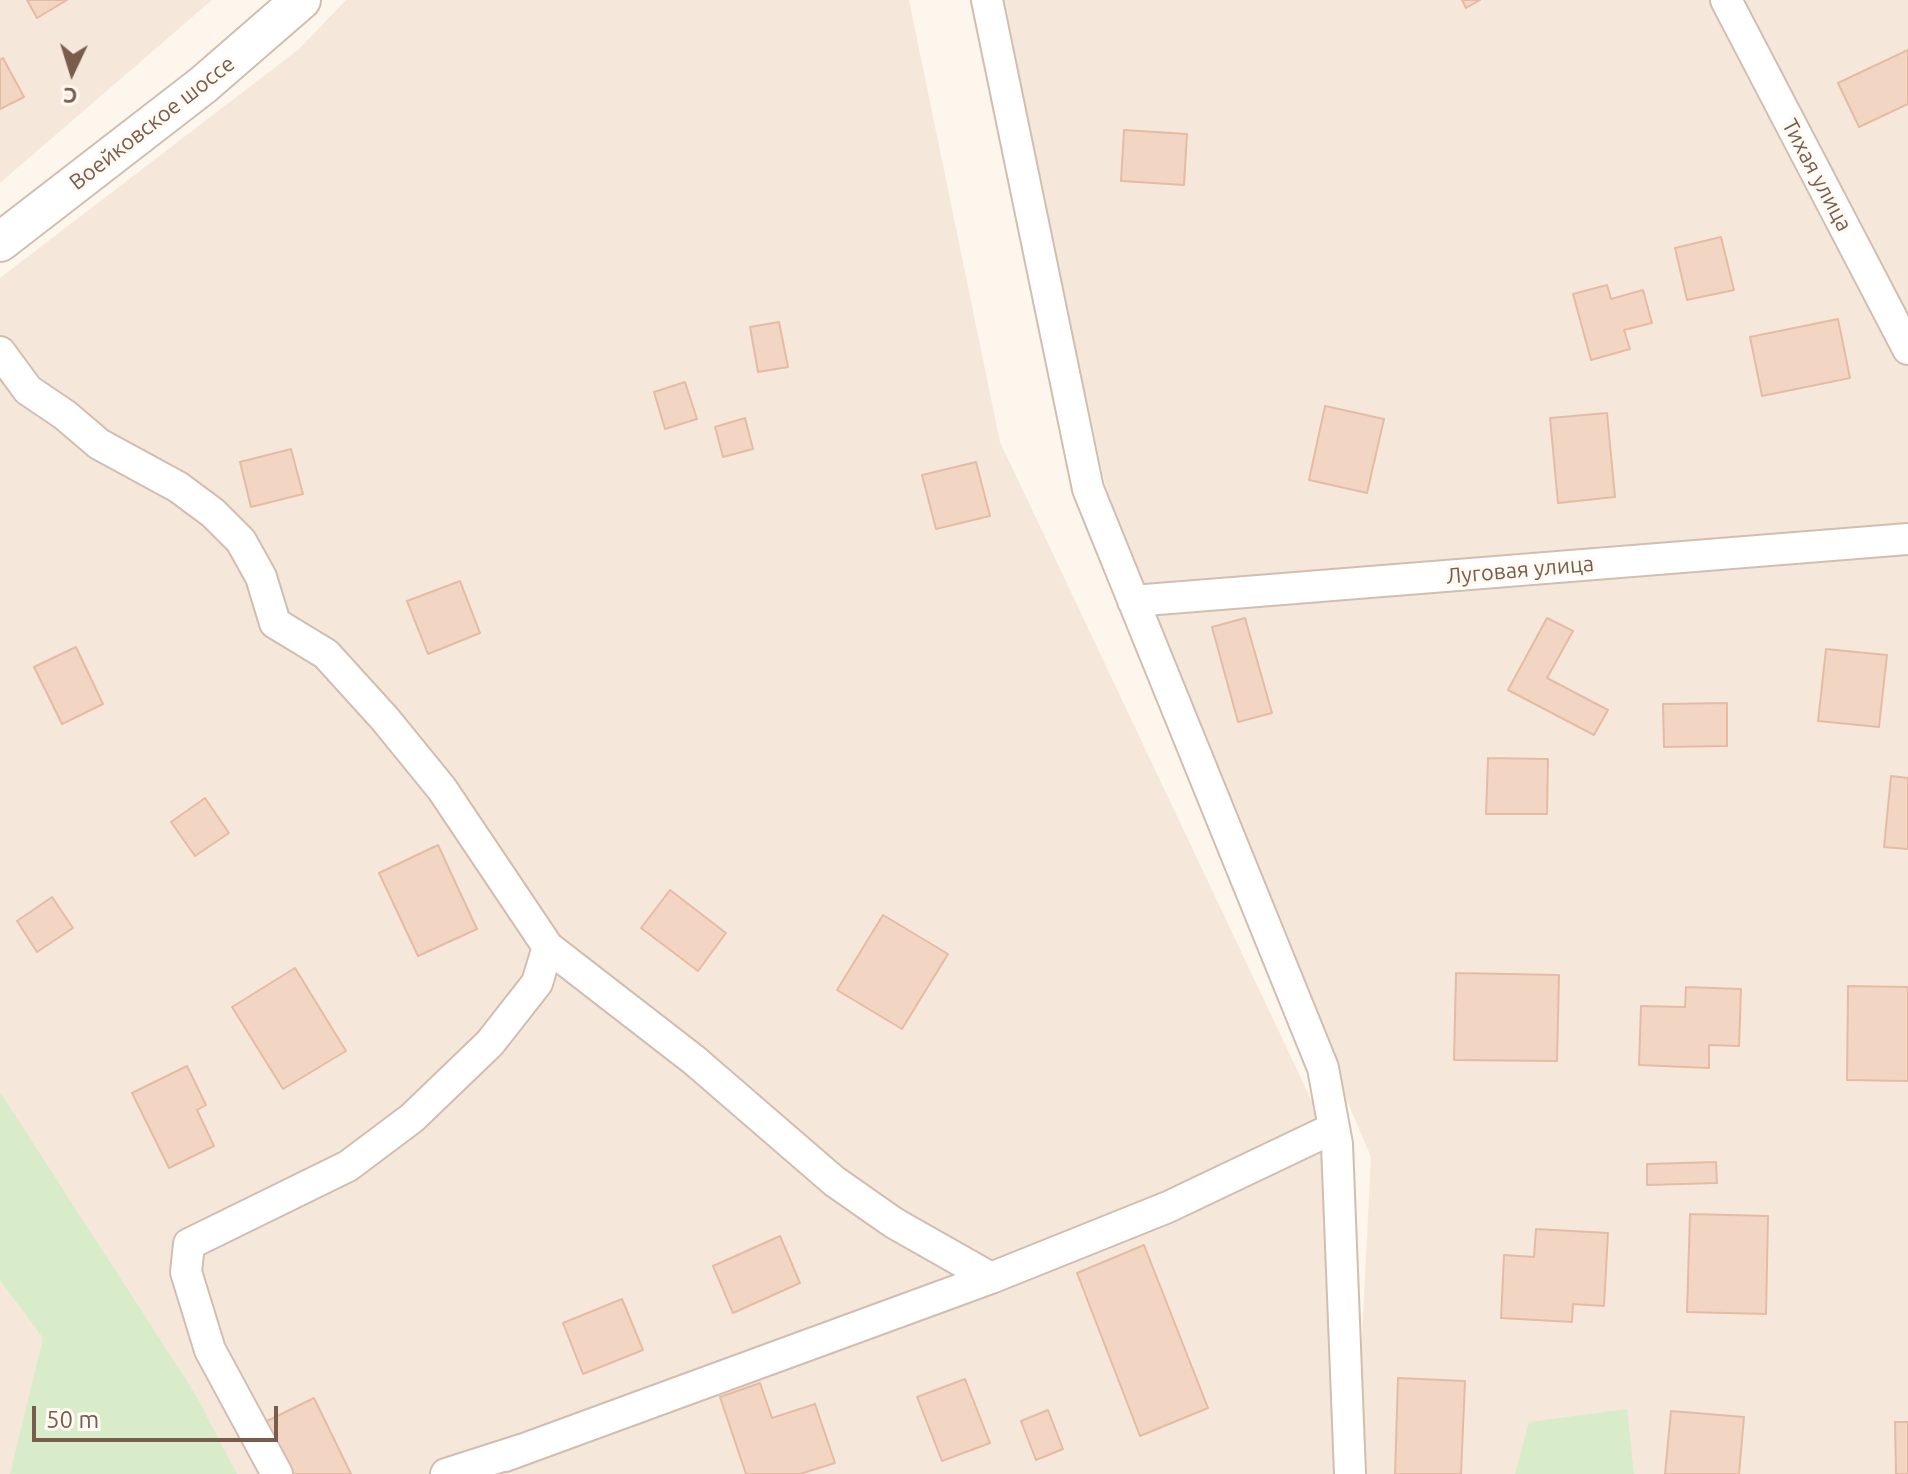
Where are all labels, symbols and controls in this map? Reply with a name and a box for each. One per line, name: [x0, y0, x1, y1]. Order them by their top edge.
north arrow: [32, 32, 112, 112]
street label: Воейковское шоссе: [64, 50, 240, 196]
text: С: [62, 83, 78, 109]
street label: Тихая улица: [1776, 114, 1858, 236]
street label: Луговая улица: [1445, 550, 1595, 590]
scale bar: [36, 1390, 282, 1440]
text: 50 m: [46, 1406, 99, 1433]

